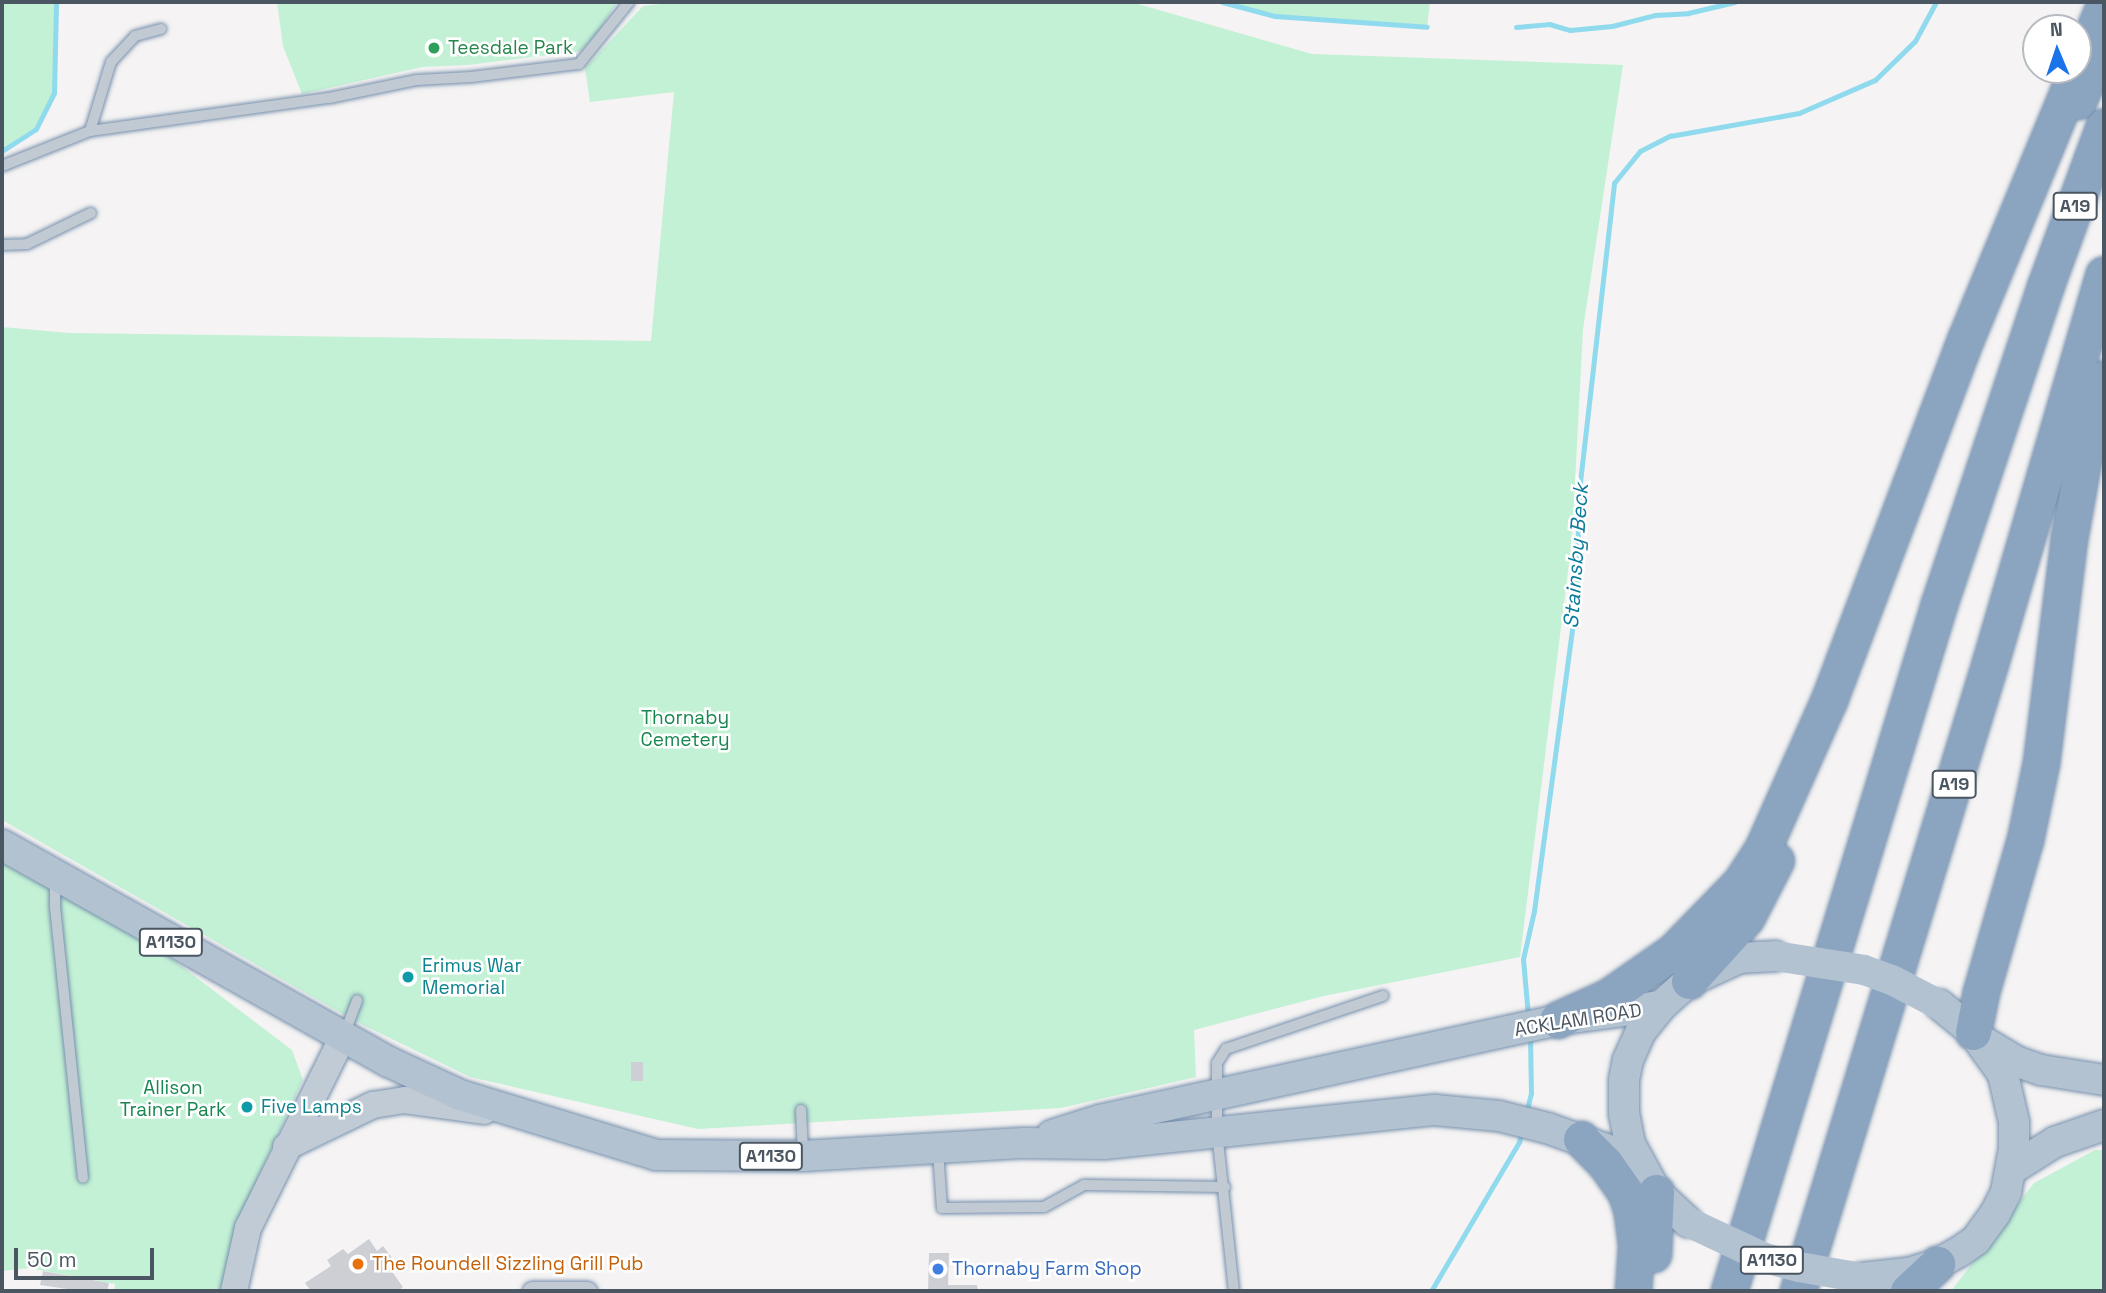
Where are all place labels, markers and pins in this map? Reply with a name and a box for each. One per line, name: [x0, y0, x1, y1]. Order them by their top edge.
place label: Teesdale Park: [448, 37, 573, 59]
marker: Teesdale Park: [426, 40, 442, 56]
place label: Erimus War Memorial: [422, 955, 522, 999]
marker: Erimus War Memorial: [400, 969, 416, 985]
place label: Five Lamps: [261, 1096, 362, 1118]
marker: Five Lamps: [239, 1099, 255, 1115]
place label: The Roundell Sizzling Grill Pub: [372, 1253, 644, 1275]
marker: The Roundell Sizzling Grill Pub: [350, 1256, 366, 1272]
place label: Thornaby Farm Shop: [952, 1258, 1142, 1280]
marker: Thornaby Farm Shop: [930, 1261, 946, 1277]

